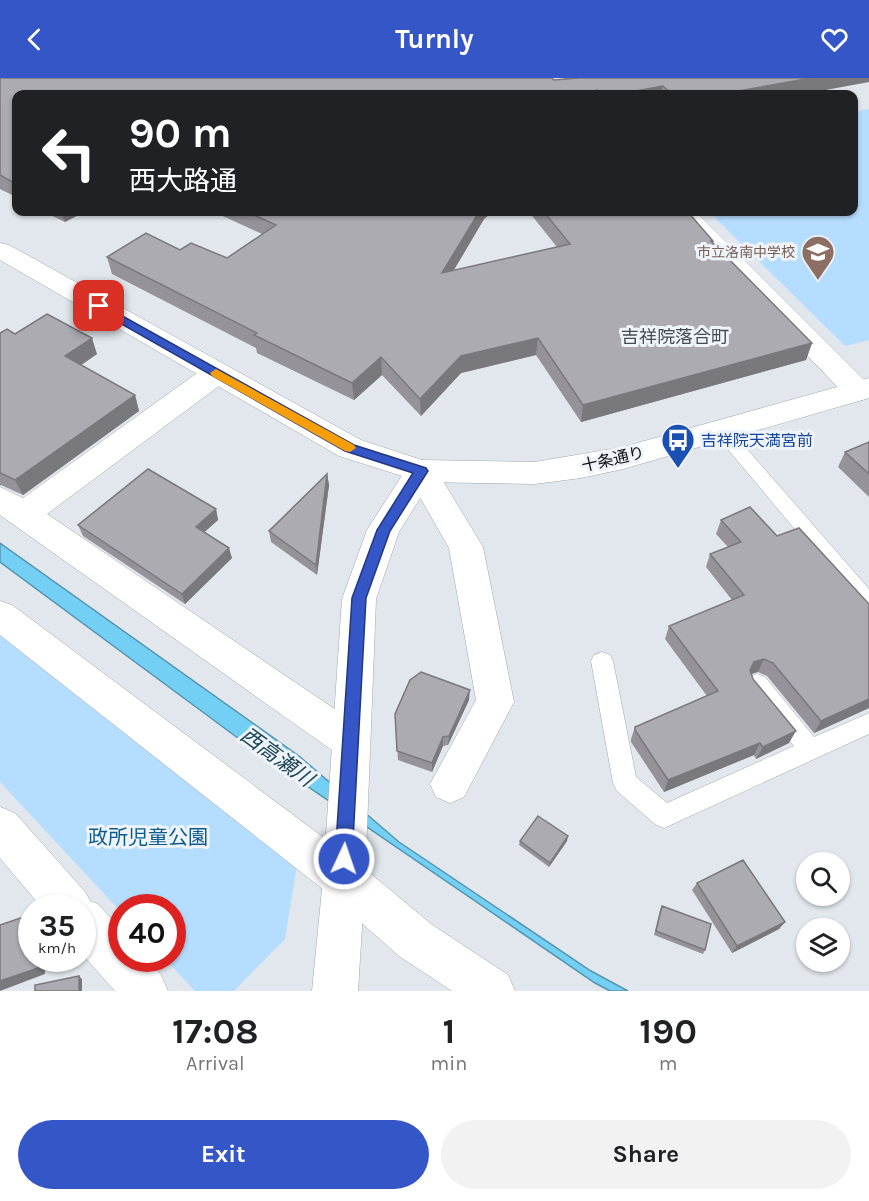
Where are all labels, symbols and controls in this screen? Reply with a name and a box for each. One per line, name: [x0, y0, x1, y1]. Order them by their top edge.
icon: back: [18, 23, 51, 56]
text: Turnly: [395, 23, 474, 55]
icon: heart: [818, 23, 851, 56]
text: 90 m: [129, 108, 232, 158]
icon: left: [30, 114, 108, 192]
text: 西大路通: [129, 165, 237, 197]
school or university icon: 市立洛南中学校: [800, 234, 836, 281]
place label: 市立洛南中学校: [697, 244, 795, 261]
pin: [73, 280, 124, 331]
icon: arrive: [82, 289, 115, 322]
district label: 吉祥院落合町: [621, 326, 729, 348]
bus stop icon: 吉祥院天満宮前: [660, 422, 696, 469]
place label: 吉祥院天満宮前: [701, 431, 813, 450]
street label: 十条通り: [580, 443, 646, 475]
water label: 西高瀬川: [236, 723, 320, 793]
park label: 政所児童公園: [88, 826, 208, 849]
position arrow: [312, 827, 376, 891]
map controls: [796, 852, 850, 972]
button: search: [796, 852, 850, 906]
speed limit sign: 40: [108, 894, 186, 972]
text: 35: [39, 908, 75, 944]
button: layers: [796, 918, 850, 972]
text: km/h: [38, 939, 76, 957]
text: 17:08: [172, 1010, 259, 1052]
text: 1: [443, 1010, 455, 1052]
text: 190: [639, 1010, 697, 1052]
text: Arrival: [186, 1052, 245, 1075]
text: min: [431, 1052, 467, 1075]
text: m: [659, 1052, 677, 1075]
button: Exit: [18, 1120, 429, 1189]
button: Share: [441, 1120, 851, 1189]

